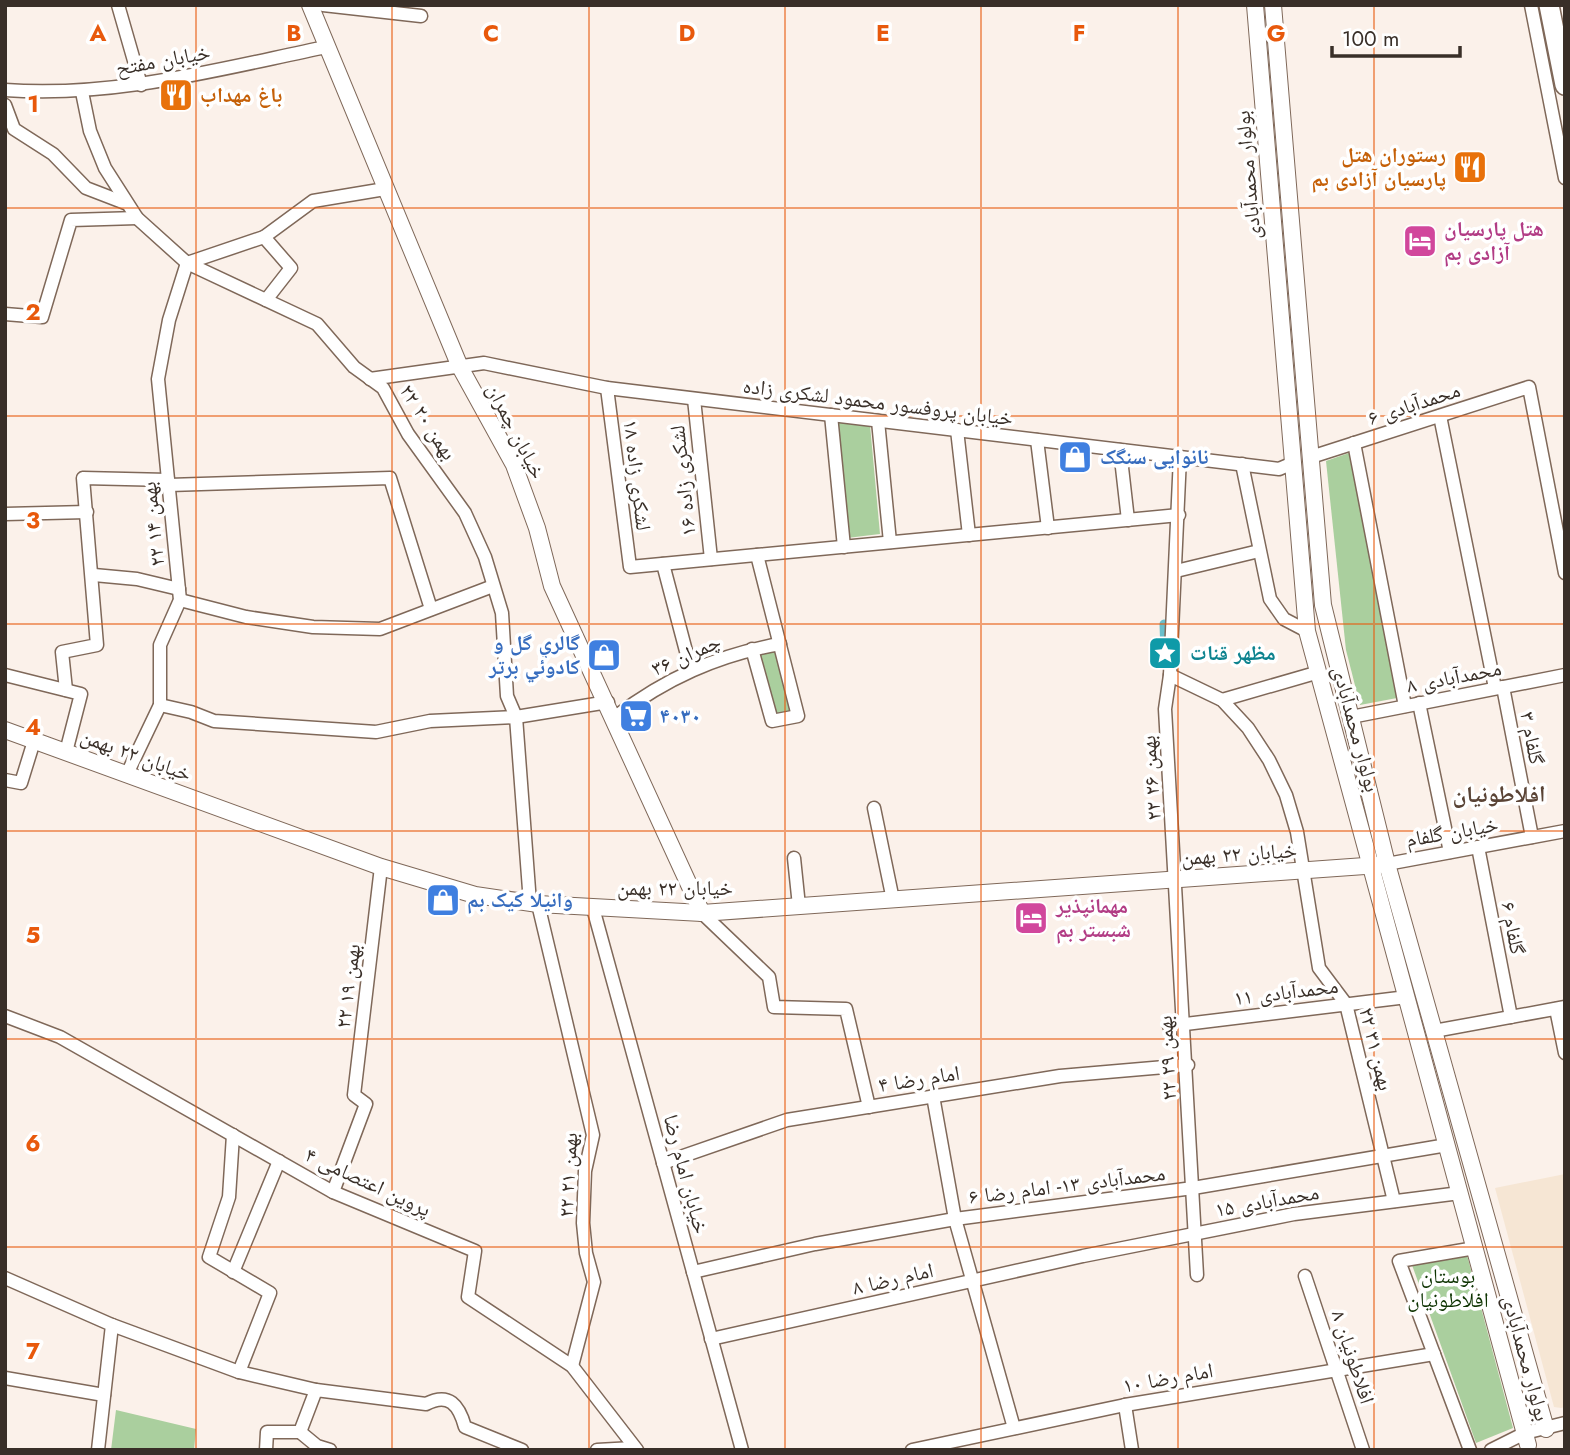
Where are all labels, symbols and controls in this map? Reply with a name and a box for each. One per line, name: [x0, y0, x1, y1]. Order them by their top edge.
scale bar: [1332, 14, 1460, 58]
text: A: [89, 16, 107, 50]
text: B: [286, 16, 302, 50]
text: C: [483, 16, 499, 50]
text: D: [679, 16, 696, 50]
text: E: [876, 16, 890, 50]
text: F: [1073, 16, 1085, 50]
text: G: [1267, 16, 1285, 50]
text: 100 m: [1342, 24, 1399, 54]
street label: خیابان مفتح: [114, 37, 212, 83]
restaurant icon: باغ مهداب: [157, 76, 195, 114]
place label: باغ مهداب: [200, 80, 282, 110]
text: 1: [27, 87, 39, 121]
street label: بولوار محمدآبادی: [1227, 109, 1269, 241]
place label: رستوران هتل پارسیان آزادی بم: [1311, 140, 1446, 194]
restaurant icon: رستوران هتل پارسیان آزادی بم: [1451, 148, 1489, 186]
place label: هتل پارسیان آزادی بم: [1444, 214, 1544, 268]
hotel icon: هتل پارسیان آزادی بم: [1401, 222, 1439, 260]
text: 2: [25, 295, 41, 329]
street label: خیابان پروفسور محمود لشکری زاده: [741, 371, 1015, 433]
street label: محمدآبادی ۶: [1364, 375, 1464, 433]
street label: ۲۲ بهمن ۲۰: [392, 378, 464, 466]
street label: خیابان چمران: [479, 378, 553, 484]
street label: لشکری زاده ۱۸: [615, 418, 659, 532]
street label: لشکری زاده ١۶: [662, 424, 704, 538]
shop icon: نانوایی سنگک: [1056, 438, 1094, 476]
place label: نانوایی سنگک: [1100, 442, 1209, 472]
street label: ۲۲ بهمن ۱۴: [134, 480, 172, 568]
text: 3: [26, 503, 40, 537]
street label: چمران ۳۶: [647, 626, 725, 684]
place label: گالري گل و كادوئي برتر: [488, 628, 580, 683]
place icon: مظهر قنات: [1146, 634, 1184, 672]
shop icon: گالري گل و كادوئي برتر: [585, 636, 623, 674]
place label: مظهر قنات: [1190, 638, 1276, 668]
street label: محمدآبادی ۸: [1404, 653, 1504, 701]
street label: بولوار محمدآبادی: [1325, 663, 1387, 795]
supermarket icon: ۴۰۳۰: [617, 697, 655, 735]
place label: ۴۰۳۰: [660, 701, 701, 731]
street label: گلفام ۳: [1512, 709, 1552, 767]
text: 4: [25, 710, 41, 744]
street label: خیابان ۲۲ بهمن: [76, 721, 196, 789]
street label: ۲۲ بهمن ۲۶: [1133, 735, 1169, 821]
district label: افلاطونیان: [1452, 777, 1546, 811]
street label: خیابان گلفام: [1403, 809, 1501, 855]
street label: خیابان ۲۲ بهمن: [1180, 835, 1298, 873]
street label: خیابان ۲۲ بهمن: [617, 873, 733, 903]
shop icon: وانیلا کیک بم: [424, 881, 462, 919]
place label: وانیلا کیک بم: [467, 885, 573, 915]
place label: مهمانپذیر شبستر بم: [1055, 891, 1131, 945]
hotel icon: مهمانپذیر شبستر بم: [1012, 899, 1050, 937]
street label: گلفام ۶: [1493, 899, 1533, 957]
text: 5: [26, 918, 40, 952]
street label: ۲۲ بهمن ۱۹: [328, 942, 368, 1030]
street label: محمدآبادی ۱۱: [1232, 971, 1340, 1013]
street label: ۲۲ بهمن ۳۱: [1351, 1004, 1401, 1094]
street label: ۲۲ بهمن ۲۹: [1150, 1015, 1184, 1101]
street label: امام رضا ۴: [876, 1058, 962, 1100]
street label: خیابان امام رضا: [656, 1111, 716, 1237]
text: 6: [25, 1126, 41, 1160]
street label: ۲۲ بهمن ۲۱: [551, 1132, 585, 1218]
street label: پروین اعتصامی ۴: [300, 1140, 436, 1224]
street label: محمدآبادی ۱۳- امام رضا ۶: [967, 1158, 1167, 1212]
street label: محمدآبادی ۱۵: [1213, 1177, 1321, 1225]
street label: امام رضا ۸: [850, 1255, 936, 1303]
park label: بوستان افلاطونیان: [1407, 1261, 1489, 1315]
street label: بولوار محمدآبادی: [1495, 1292, 1557, 1424]
street label: افلاطونیان ۸: [1324, 1306, 1382, 1408]
text: 7: [26, 1334, 40, 1368]
street label: امام رضا ۱۰: [1120, 1355, 1216, 1401]

